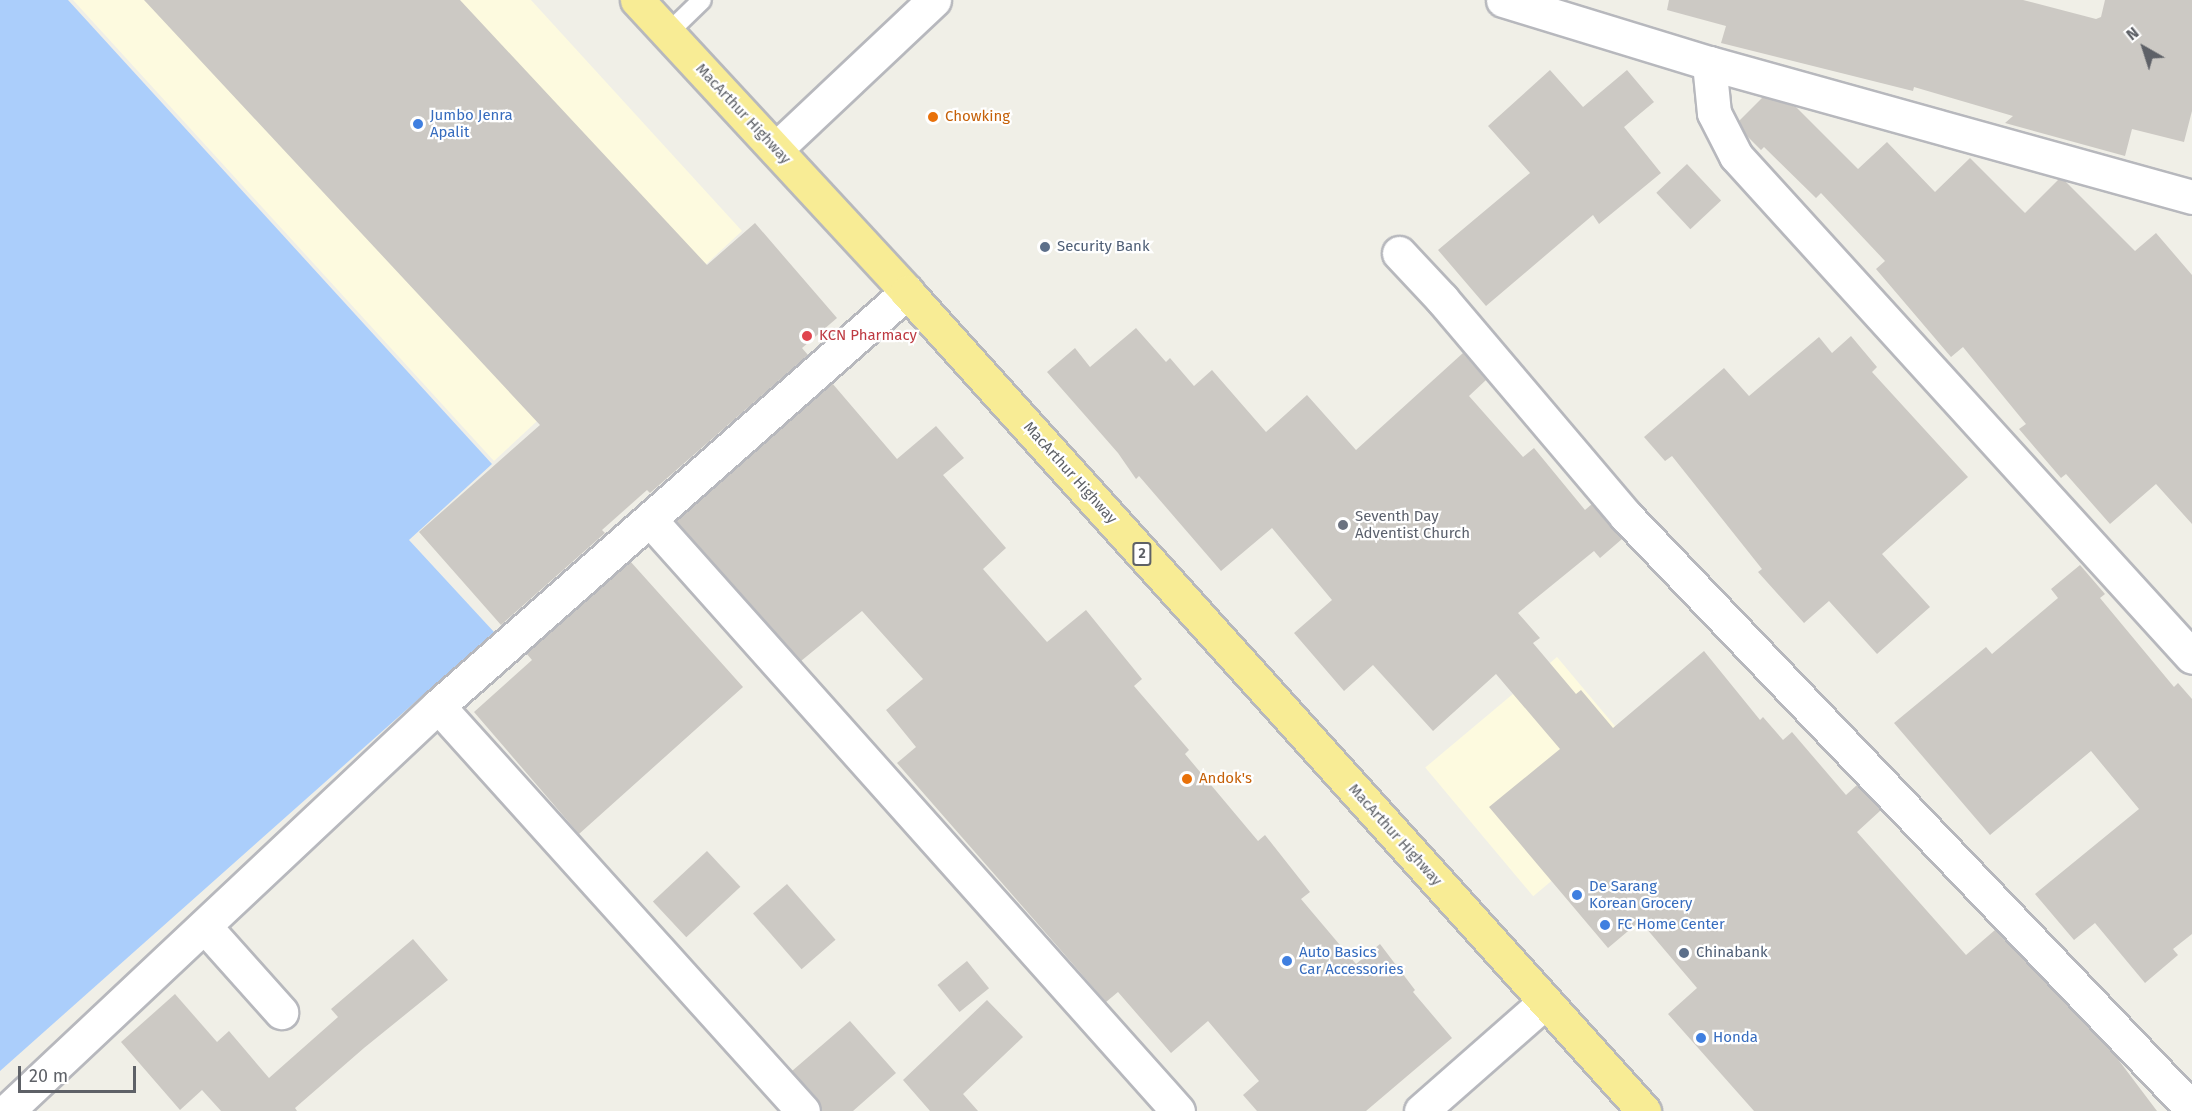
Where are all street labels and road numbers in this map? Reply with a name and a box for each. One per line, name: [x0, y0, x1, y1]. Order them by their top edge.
street label: MacArthur Highway: [692, 60, 794, 168]
street label: MacArthur Highway: [1019, 418, 1121, 528]
road number: 2: [1132, 543, 1152, 565]
street label: MacArthur Highway: [1344, 780, 1446, 890]

